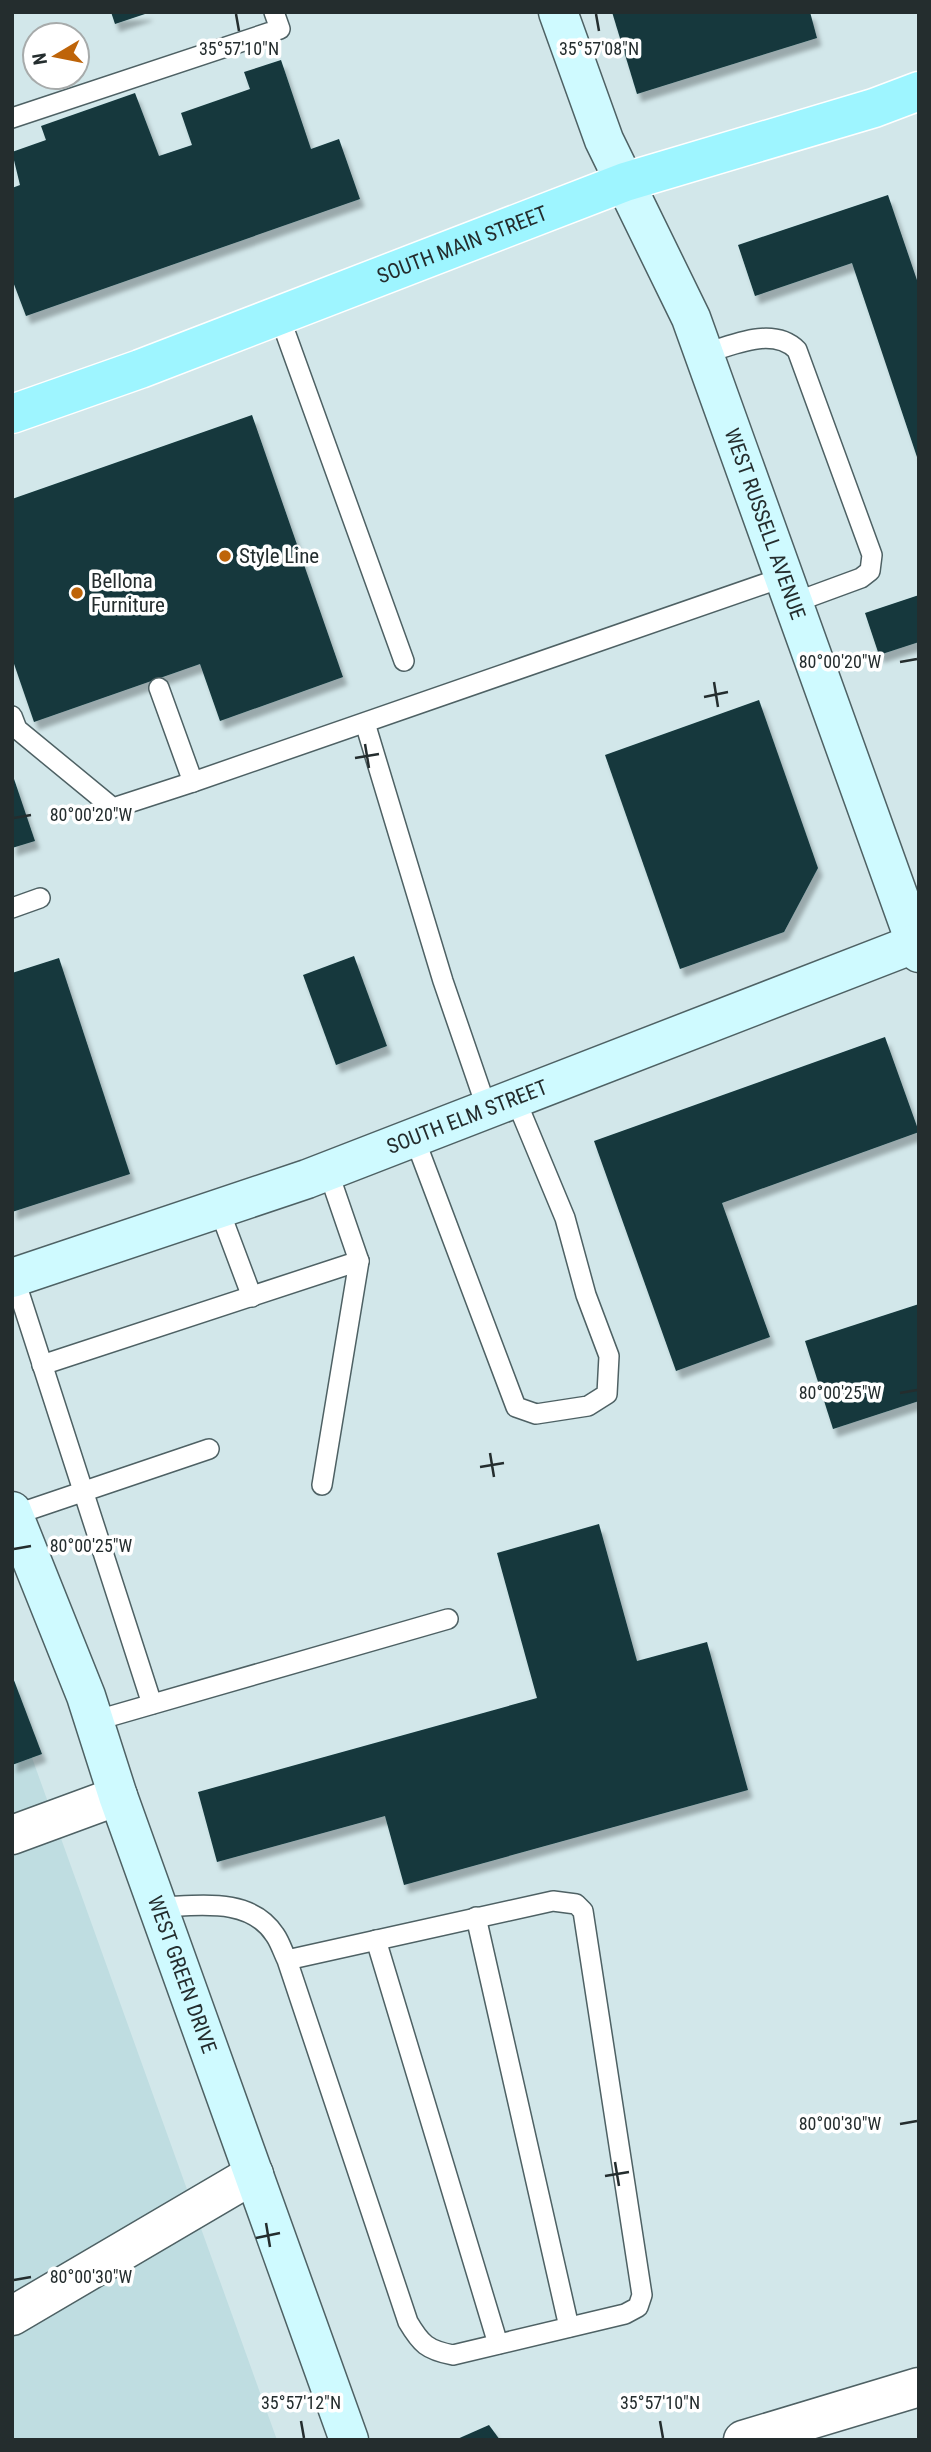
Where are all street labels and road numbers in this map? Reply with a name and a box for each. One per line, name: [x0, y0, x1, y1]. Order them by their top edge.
street label: SOUTH MAIN STREET: [374, 201, 551, 288]
street label: WEST RUSSELL AVENUE: [720, 425, 810, 623]
street label: SOUTH ELM STREET: [383, 1075, 551, 1159]
street label: WEST GREEN DRIVE: [143, 1893, 221, 2057]

